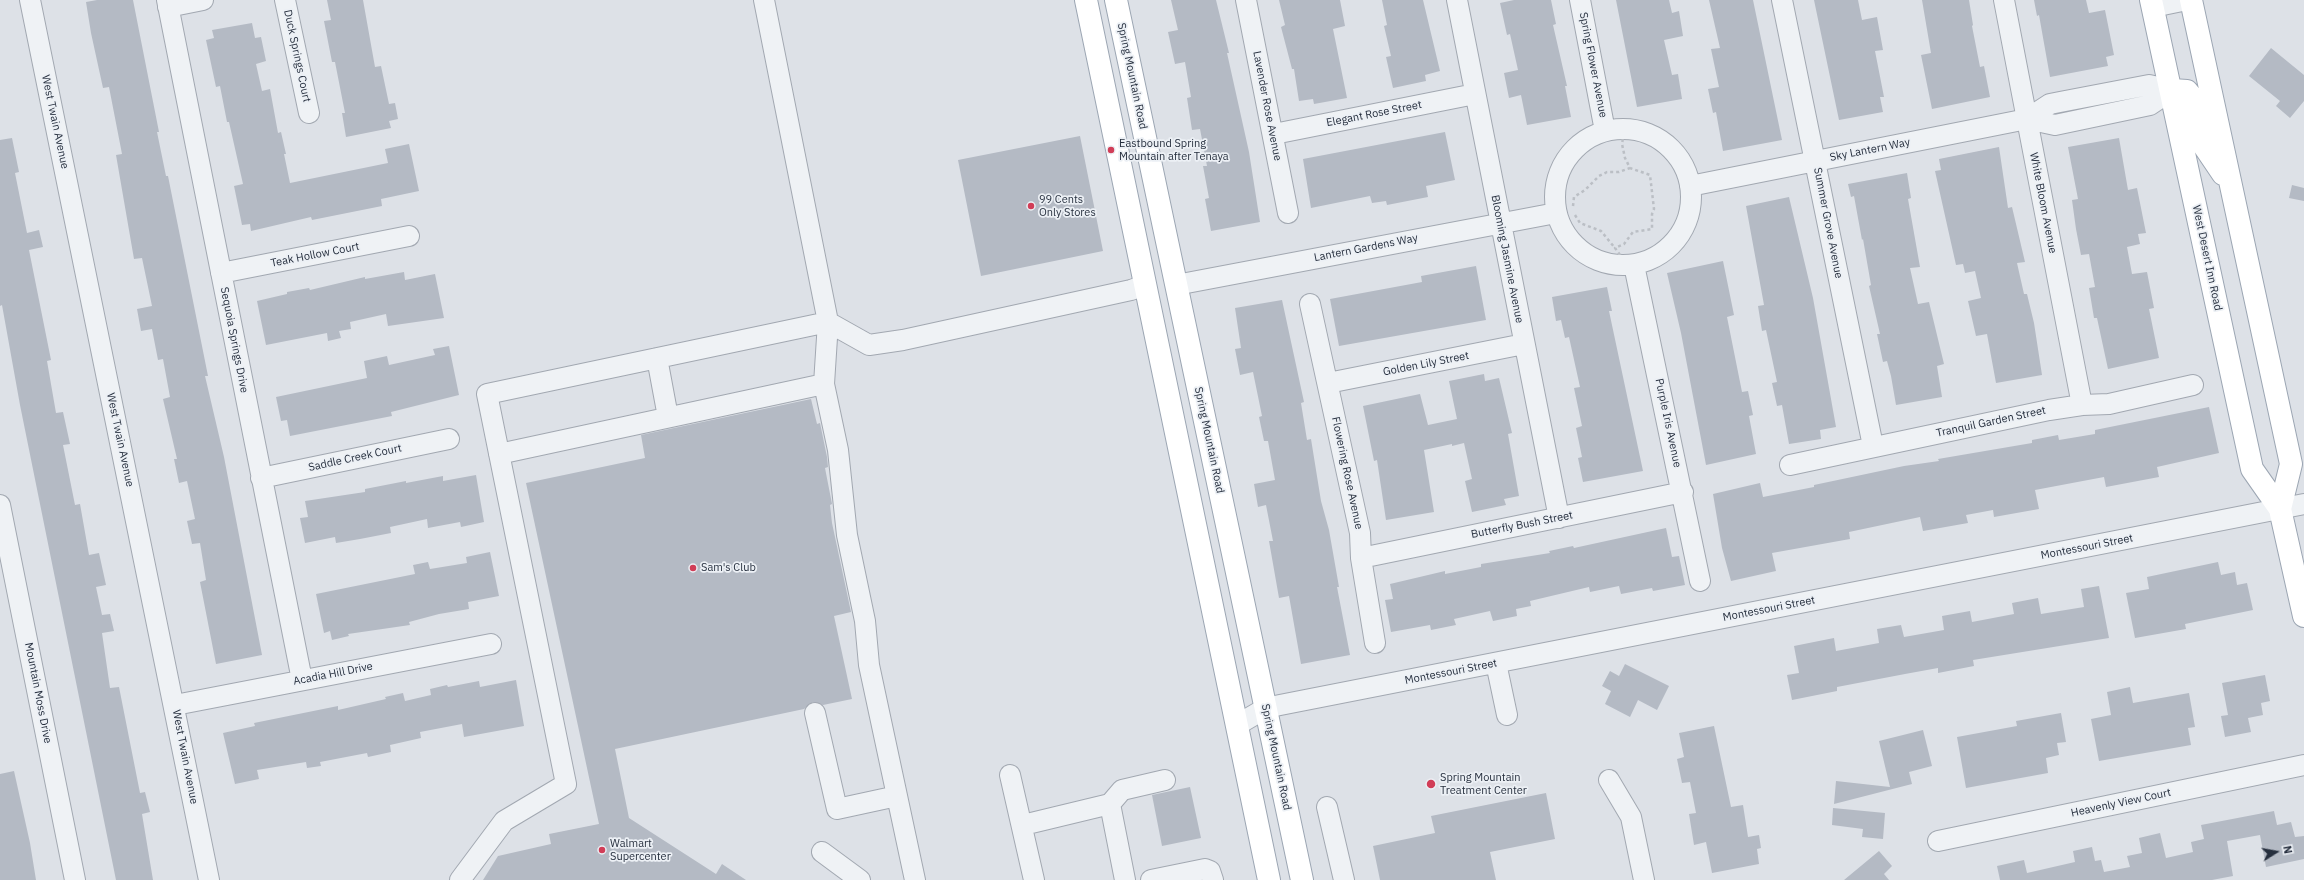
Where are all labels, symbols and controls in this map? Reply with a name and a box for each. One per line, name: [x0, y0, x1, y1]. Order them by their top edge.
street label: Duck Springs Court: [281, 9, 313, 103]
street label: Spring Flower Avenue: [1576, 11, 1610, 119]
street label: Spring Mountain Road: [1114, 22, 1150, 130]
street label: Lavender Rose Avenue: [1250, 50, 1284, 162]
street label: West Twain Avenue: [39, 74, 71, 170]
street label: Elegant Rose Street: [1325, 98, 1423, 130]
street label: Sky Lantern Way: [1829, 136, 1911, 164]
place label: Eastbound Spring Mountain after Tenaya: [1119, 137, 1229, 163]
marker: Eastbound Spring Mountain after Tenaya: [1106, 145, 1116, 155]
street label: White Bloom Avenue: [2027, 151, 2059, 255]
street label: Summer Grove Avenue: [1811, 166, 1845, 280]
place label: 99 Cents Only Stores: [1039, 193, 1096, 219]
street label: Blooming Jasmine Avenue: [1488, 194, 1526, 324]
marker: 99 Cents Only Stores: [1026, 201, 1036, 211]
street label: West Desert Inn Road: [2189, 204, 2225, 312]
street label: Lantern Gardens Way: [1313, 231, 1419, 265]
street label: Teak Hollow Court: [270, 240, 360, 270]
street label: Sequoia Springs Drive: [217, 286, 251, 394]
street label: Golden Lily Street: [1382, 349, 1470, 379]
street label: Purple Iris Avenue: [1652, 377, 1684, 469]
street label: Spring Mountain Road: [1191, 386, 1227, 494]
street label: West Twain Avenue: [104, 392, 136, 488]
street label: Tranquil Garden Street: [1935, 404, 2047, 440]
street label: Flowering Rose Avenue: [1329, 415, 1365, 531]
street label: Saddle Creek Court: [307, 442, 403, 474]
street label: Butterfly Bush Street: [1470, 509, 1574, 541]
street label: Montessouri Street: [2040, 532, 2134, 562]
place label: Sam's Club: [701, 561, 756, 575]
marker: Sam's Club: [688, 563, 698, 573]
street label: Montessouri Street: [1722, 594, 1816, 624]
street label: Mountain Moss Drive: [22, 641, 54, 745]
street label: Montessouri Street: [1404, 657, 1498, 687]
street label: Acadia Hill Drive: [292, 660, 374, 688]
street label: Spring Mountain Road: [1258, 703, 1294, 811]
street label: West Twain Avenue: [169, 709, 201, 805]
place label: Spring Mountain Treatment Center: [1440, 771, 1527, 797]
marker: Spring Mountain Treatment Center: [1425, 778, 1437, 790]
street label: Heavenly View Court: [2070, 786, 2172, 820]
north arrow: [2256, 832, 2296, 872]
place label: Walmart Supercenter: [610, 837, 671, 863]
text: N: [2280, 844, 2295, 855]
marker: Walmart Supercenter: [597, 845, 607, 855]

